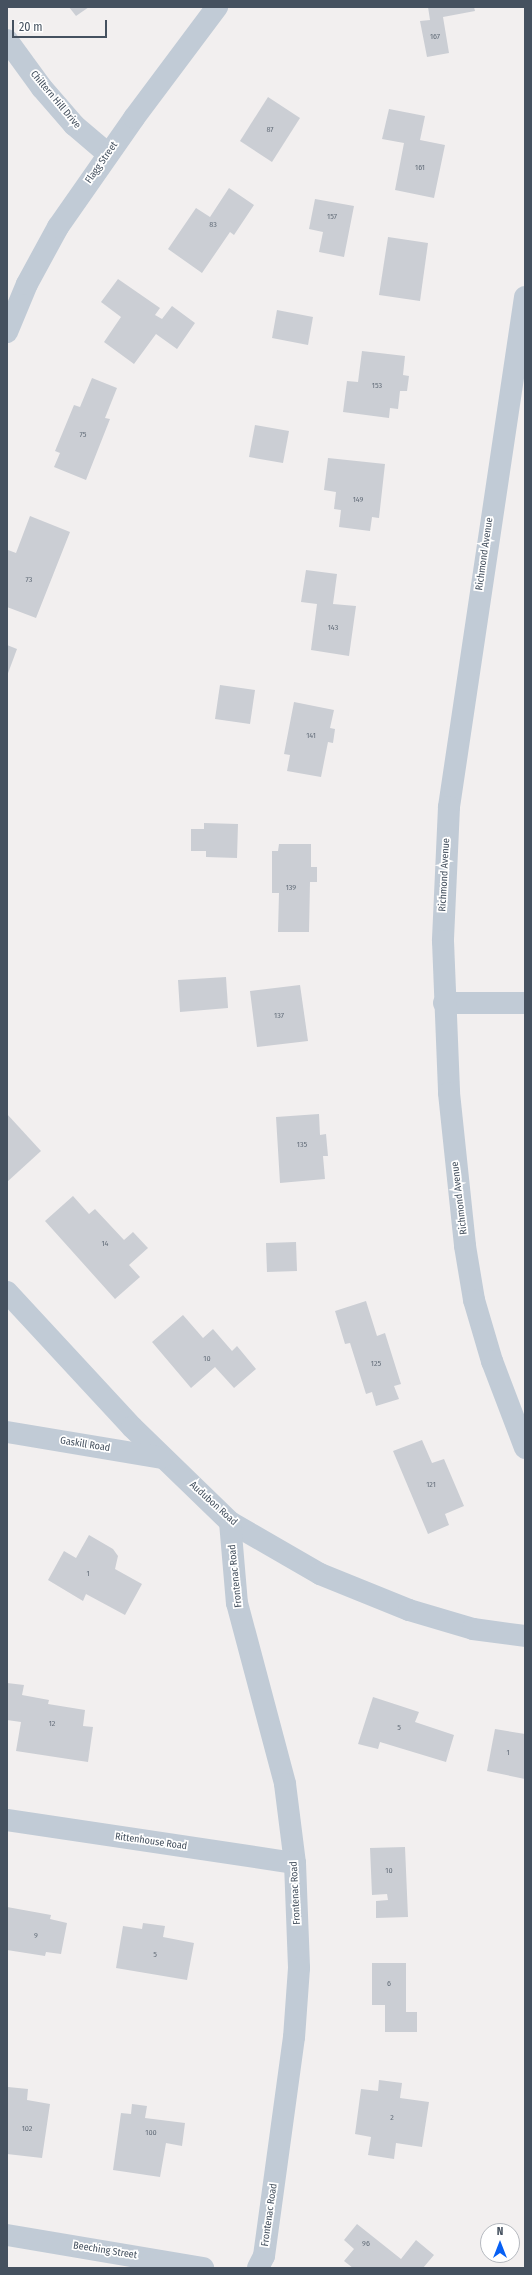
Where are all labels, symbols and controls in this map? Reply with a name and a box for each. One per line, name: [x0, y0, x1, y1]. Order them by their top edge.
scale bar: [14, 12, 109, 38]
text: 20 m: [19, 20, 43, 34]
house number: 167: [430, 32, 440, 42]
street label: Chiltern Hill Drive: [27, 69, 83, 131]
house number: 87: [266, 125, 274, 135]
street label: Flagg Street: [83, 140, 121, 186]
house number: 161: [415, 163, 425, 173]
house number: 157: [327, 212, 337, 222]
house number: 83: [209, 220, 217, 230]
house number: 153: [372, 381, 382, 391]
house number: 75: [80, 430, 86, 440]
house number: 149: [353, 495, 363, 505]
street label: Richmond Avenue: [474, 517, 496, 591]
house number: 73: [26, 575, 32, 585]
house number: 143: [328, 623, 338, 633]
house number: 141: [306, 731, 316, 741]
street label: Richmond Avenue: [437, 838, 453, 912]
house number: 139: [286, 883, 296, 893]
house number: 137: [274, 1011, 284, 1021]
house number: 135: [297, 1140, 307, 1150]
street label: Richmond Avenue: [450, 1161, 470, 1235]
house number: 14: [102, 1239, 108, 1249]
house number: 10: [203, 1354, 211, 1364]
house number: 125: [371, 1359, 381, 1369]
street label: Gaskill Road: [59, 1435, 111, 1455]
street label: Audubon Road: [187, 1479, 239, 1529]
house number: 121: [426, 1480, 436, 1490]
street label: Frontenac Road: [227, 1544, 245, 1608]
house number: 1: [86, 1569, 90, 1579]
house number: 12: [49, 1719, 55, 1729]
house number: 5: [397, 1723, 401, 1733]
house number: 1: [506, 1748, 510, 1758]
street label: Rittenhouse Road: [114, 1831, 188, 1853]
street label: Frontenac Road: [288, 1861, 304, 1925]
house number: 10: [385, 1866, 393, 1876]
house number: 9: [34, 1931, 38, 1941]
house number: 5: [153, 1950, 157, 1960]
house number: 6: [387, 1979, 391, 1989]
house number: 2: [390, 2113, 394, 2123]
house number: 102: [22, 2124, 32, 2134]
house number: 100: [145, 2128, 157, 2138]
street label: Frontenac Road: [260, 2183, 280, 2247]
north arrow: [480, 2223, 520, 2263]
text: N: [497, 2225, 503, 2238]
house number: 96: [362, 2239, 370, 2249]
street label: Beeching Street: [72, 2240, 138, 2262]

